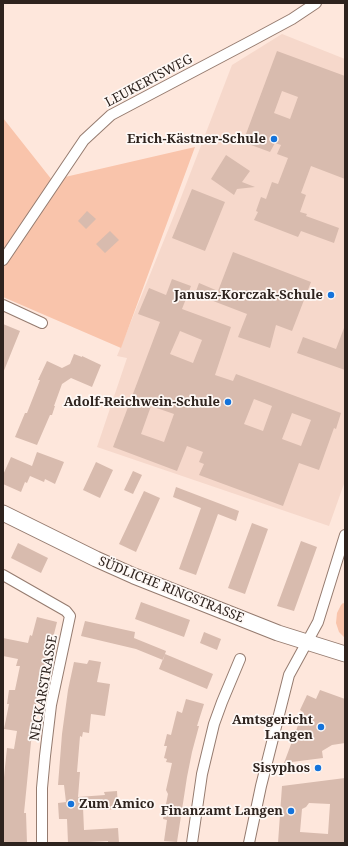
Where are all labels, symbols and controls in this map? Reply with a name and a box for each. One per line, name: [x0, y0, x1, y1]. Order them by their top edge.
street label: LEUKERTSWEG: [103, 51, 195, 111]
place label: Erich-Kästner-Schule: [127, 131, 266, 147]
marker: Erich-Kästner-Schule: [269, 134, 279, 144]
place label: Janusz-Korczak-Schule: [174, 287, 323, 303]
marker: Janusz-Korczak-Schule: [326, 290, 336, 300]
place label: Adolf-Reichwein-Schule: [64, 394, 220, 410]
marker: Adolf-Reichwein-Schule: [223, 397, 233, 407]
street label: SÜDLICHE RINGSTRASSE: [96, 554, 246, 626]
street label: NECKARSTRASSE: [27, 634, 61, 742]
place label: Amtsgericht Langen: [232, 712, 313, 743]
marker: Amtsgericht Langen: [316, 722, 326, 732]
place label: Sisyphos: [253, 760, 310, 776]
marker: Sisyphos: [313, 763, 323, 773]
place label: Zum Amico: [79, 796, 155, 812]
marker: Zum Amico: [66, 799, 76, 809]
place label: Finanzamt Langen: [161, 803, 283, 819]
marker: Finanzamt Langen: [286, 806, 296, 816]

